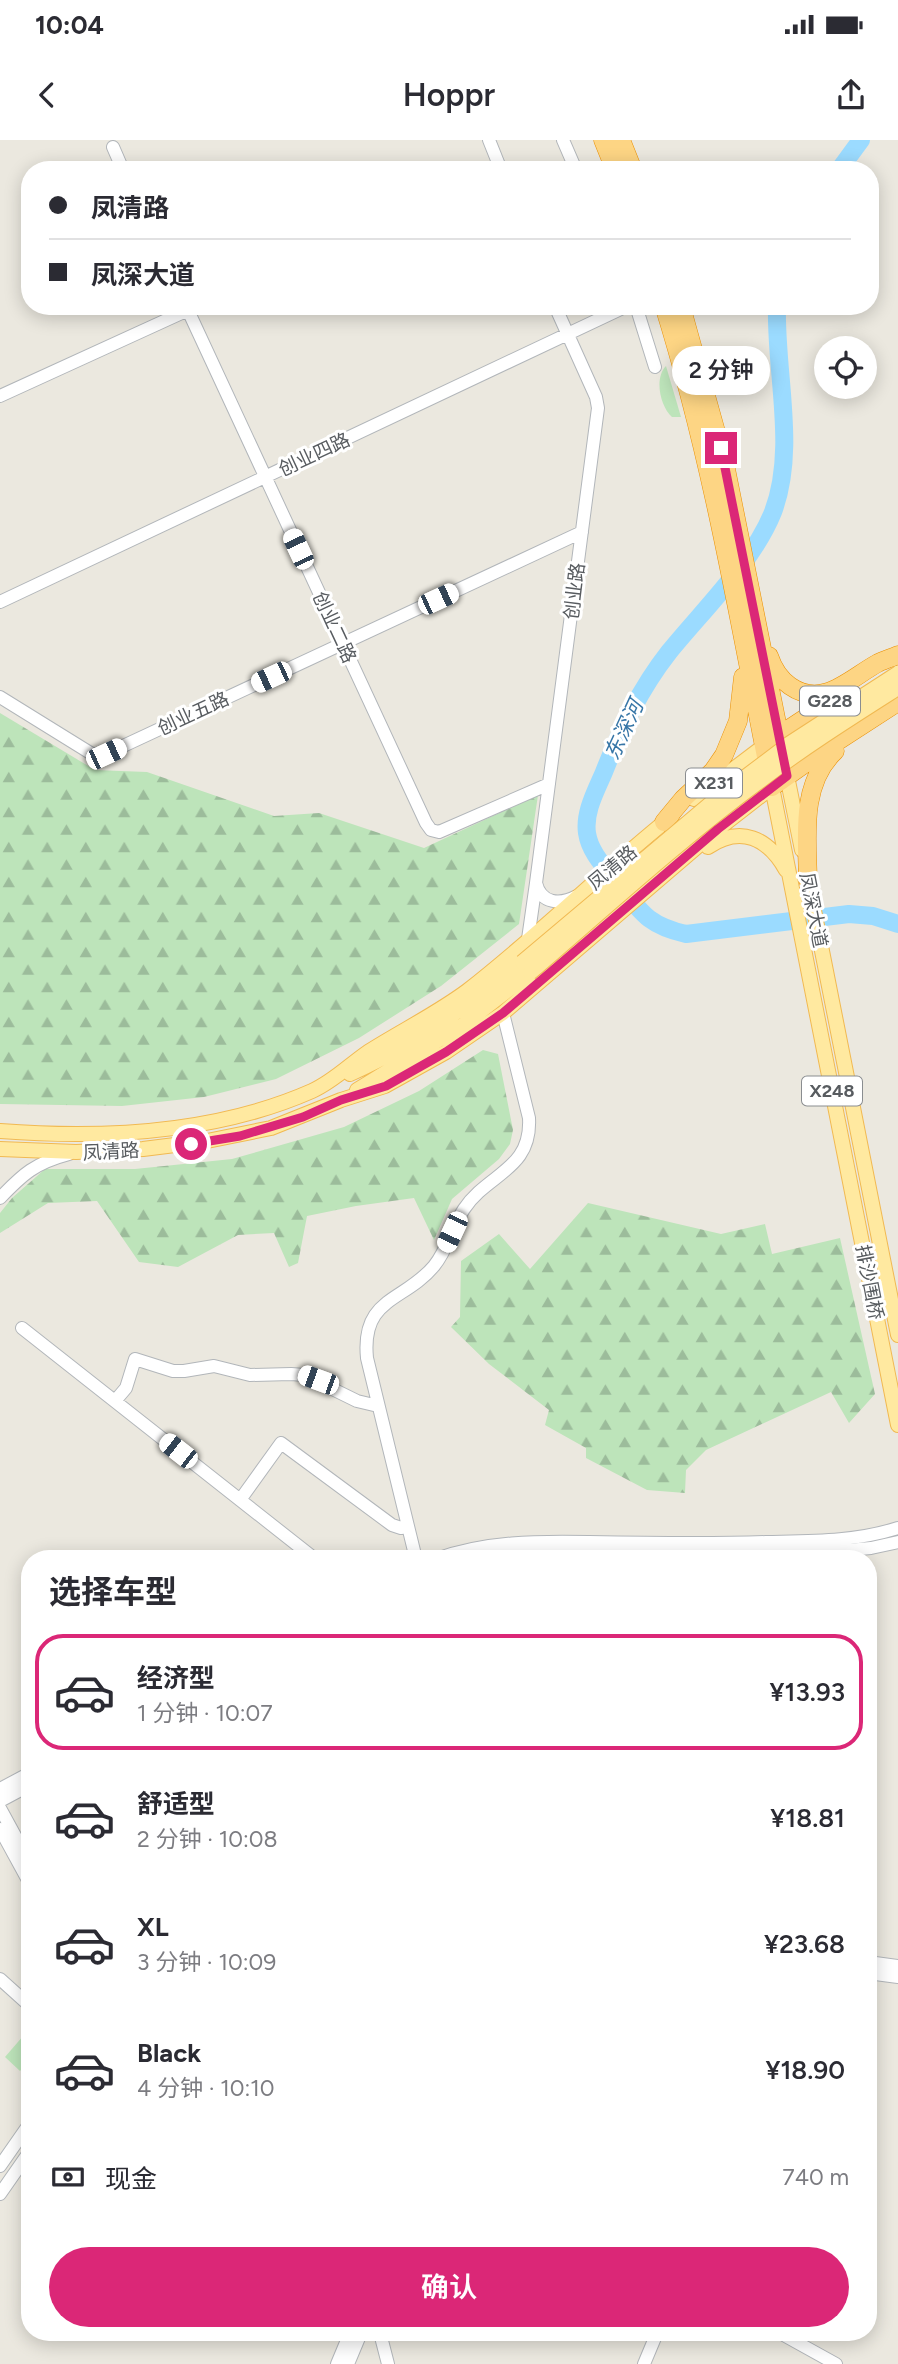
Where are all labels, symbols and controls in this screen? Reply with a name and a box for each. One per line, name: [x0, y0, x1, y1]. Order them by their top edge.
text: 10:04: [35, 9, 104, 41]
icon: back: [28, 76, 66, 114]
text: Hoppr: [403, 76, 495, 114]
icon: share: [832, 76, 870, 114]
text: 凤清路: [91, 192, 169, 224]
text: 凤深大道: [91, 259, 195, 291]
map controls: [814, 336, 877, 399]
button: locate: [814, 336, 877, 399]
callout: 2 分钟: [672, 346, 770, 396]
text: 2 分钟: [689, 356, 753, 384]
street label: 创业四路: [275, 428, 354, 481]
route end: [705, 432, 737, 464]
car: [280, 526, 317, 572]
street label: 创业路: [560, 561, 589, 621]
car: [415, 581, 462, 617]
street label: 创业二路: [308, 588, 361, 667]
car: [248, 659, 295, 695]
road number: G228: [800, 686, 860, 716]
street label: 创业五路: [154, 687, 233, 740]
water label: 东深河: [599, 692, 650, 764]
car: [83, 736, 130, 772]
road number: X231: [686, 768, 742, 798]
street label: 凤清路: [583, 840, 642, 895]
street label: 凤深大道: [795, 871, 832, 950]
road number: X248: [802, 1076, 862, 1106]
route start: [175, 1128, 207, 1160]
street label: 凤清路: [82, 1139, 140, 1164]
car: [434, 1209, 471, 1255]
street label: 排沙围桥: [851, 1243, 888, 1322]
car: [295, 1363, 342, 1397]
car: [155, 1430, 202, 1472]
text: 选择车型: [49, 1573, 177, 1611]
icon: car: [53, 1661, 116, 1724]
text: 经济型: [137, 1662, 215, 1694]
text: ¥13.93: [770, 1676, 845, 1708]
text: 1 分钟 · 10:07: [137, 1699, 273, 1727]
icon: car: [53, 1787, 116, 1850]
text: 舒适型: [137, 1788, 215, 1820]
text: ¥18.81: [770, 1802, 845, 1834]
text: 2 分钟 · 10:08: [137, 1825, 278, 1853]
text: XL: [137, 1911, 169, 1943]
icon: car: [53, 1913, 116, 1976]
text: ¥23.68: [764, 1928, 845, 1960]
text: 3 分钟 · 10:09: [137, 1948, 276, 1976]
text: Black: [137, 2037, 201, 2069]
icon: car: [53, 2039, 116, 2102]
text: ¥18.90: [765, 2054, 845, 2086]
text: 4 分钟 · 10:10: [137, 2074, 274, 2102]
icon: cash: [49, 2158, 87, 2196]
text: 现金: [105, 2163, 157, 2195]
text: 740 m: [782, 2163, 849, 2191]
button: 确认: [49, 2247, 849, 2327]

